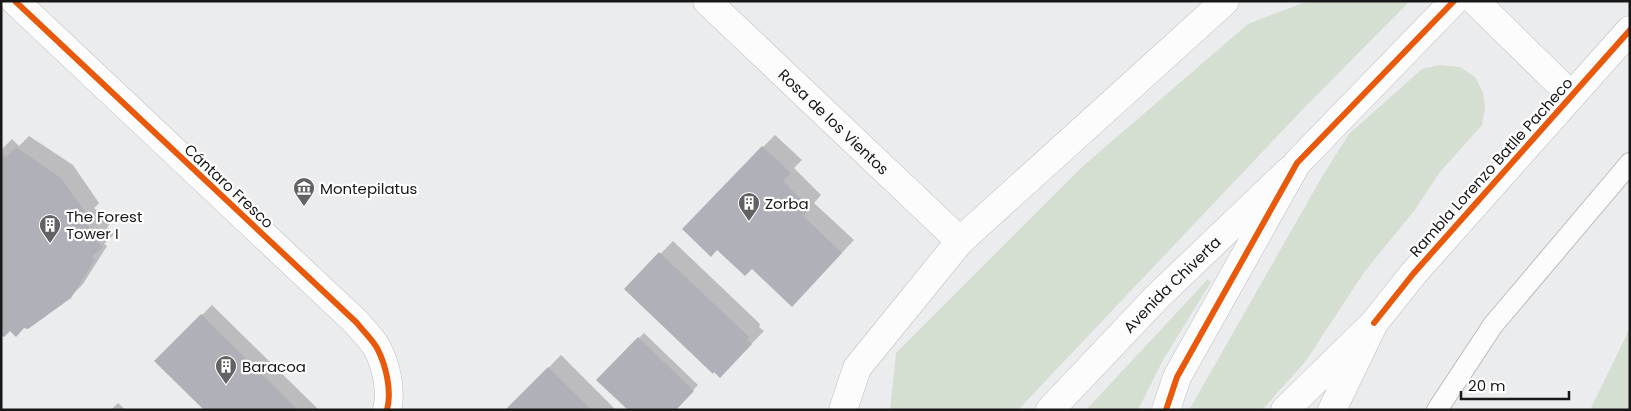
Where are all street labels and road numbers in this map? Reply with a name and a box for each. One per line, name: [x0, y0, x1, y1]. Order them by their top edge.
street label: Rosa de los Vientos: [774, 64, 894, 179]
street label: Rambla Lorenzo Batlle Pacheco: [1405, 73, 1577, 261]
street label: Cántaro Fresco: [180, 139, 278, 233]
street label: Avenida Chiverta: [1118, 231, 1225, 337]

